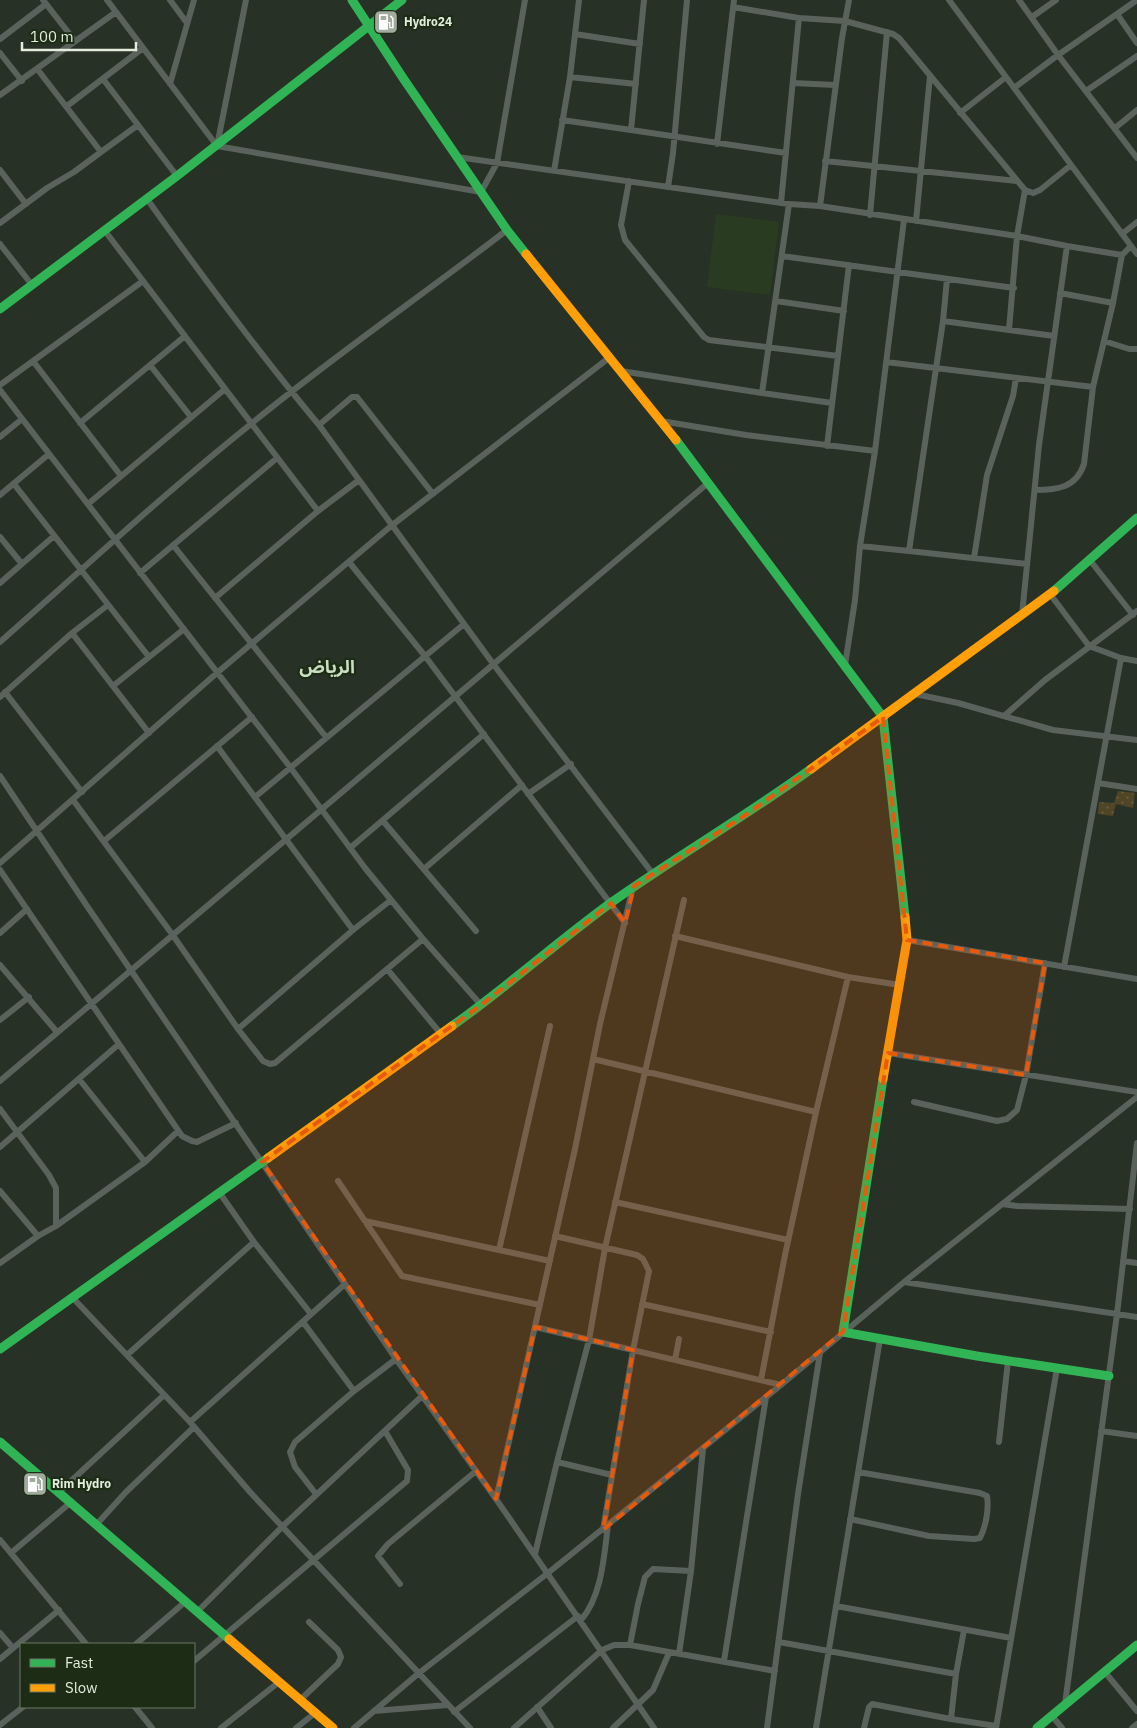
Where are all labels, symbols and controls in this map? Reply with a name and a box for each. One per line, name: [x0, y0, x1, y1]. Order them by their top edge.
fuel station icon: Hydro24: [373, 9, 399, 35]
place label: Hydro24: [404, 14, 452, 29]
scale bar: [22, 20, 136, 52]
text: 100 m: [30, 27, 74, 46]
district label: الرياض: [299, 655, 355, 678]
fuel station icon: Rim Hydro: [22, 1471, 48, 1497]
place label: Rim Hydro: [52, 1476, 111, 1491]
legend: [20, 1643, 195, 1708]
text: Fast: [65, 1653, 93, 1672]
text: Slow: [65, 1678, 98, 1697]

